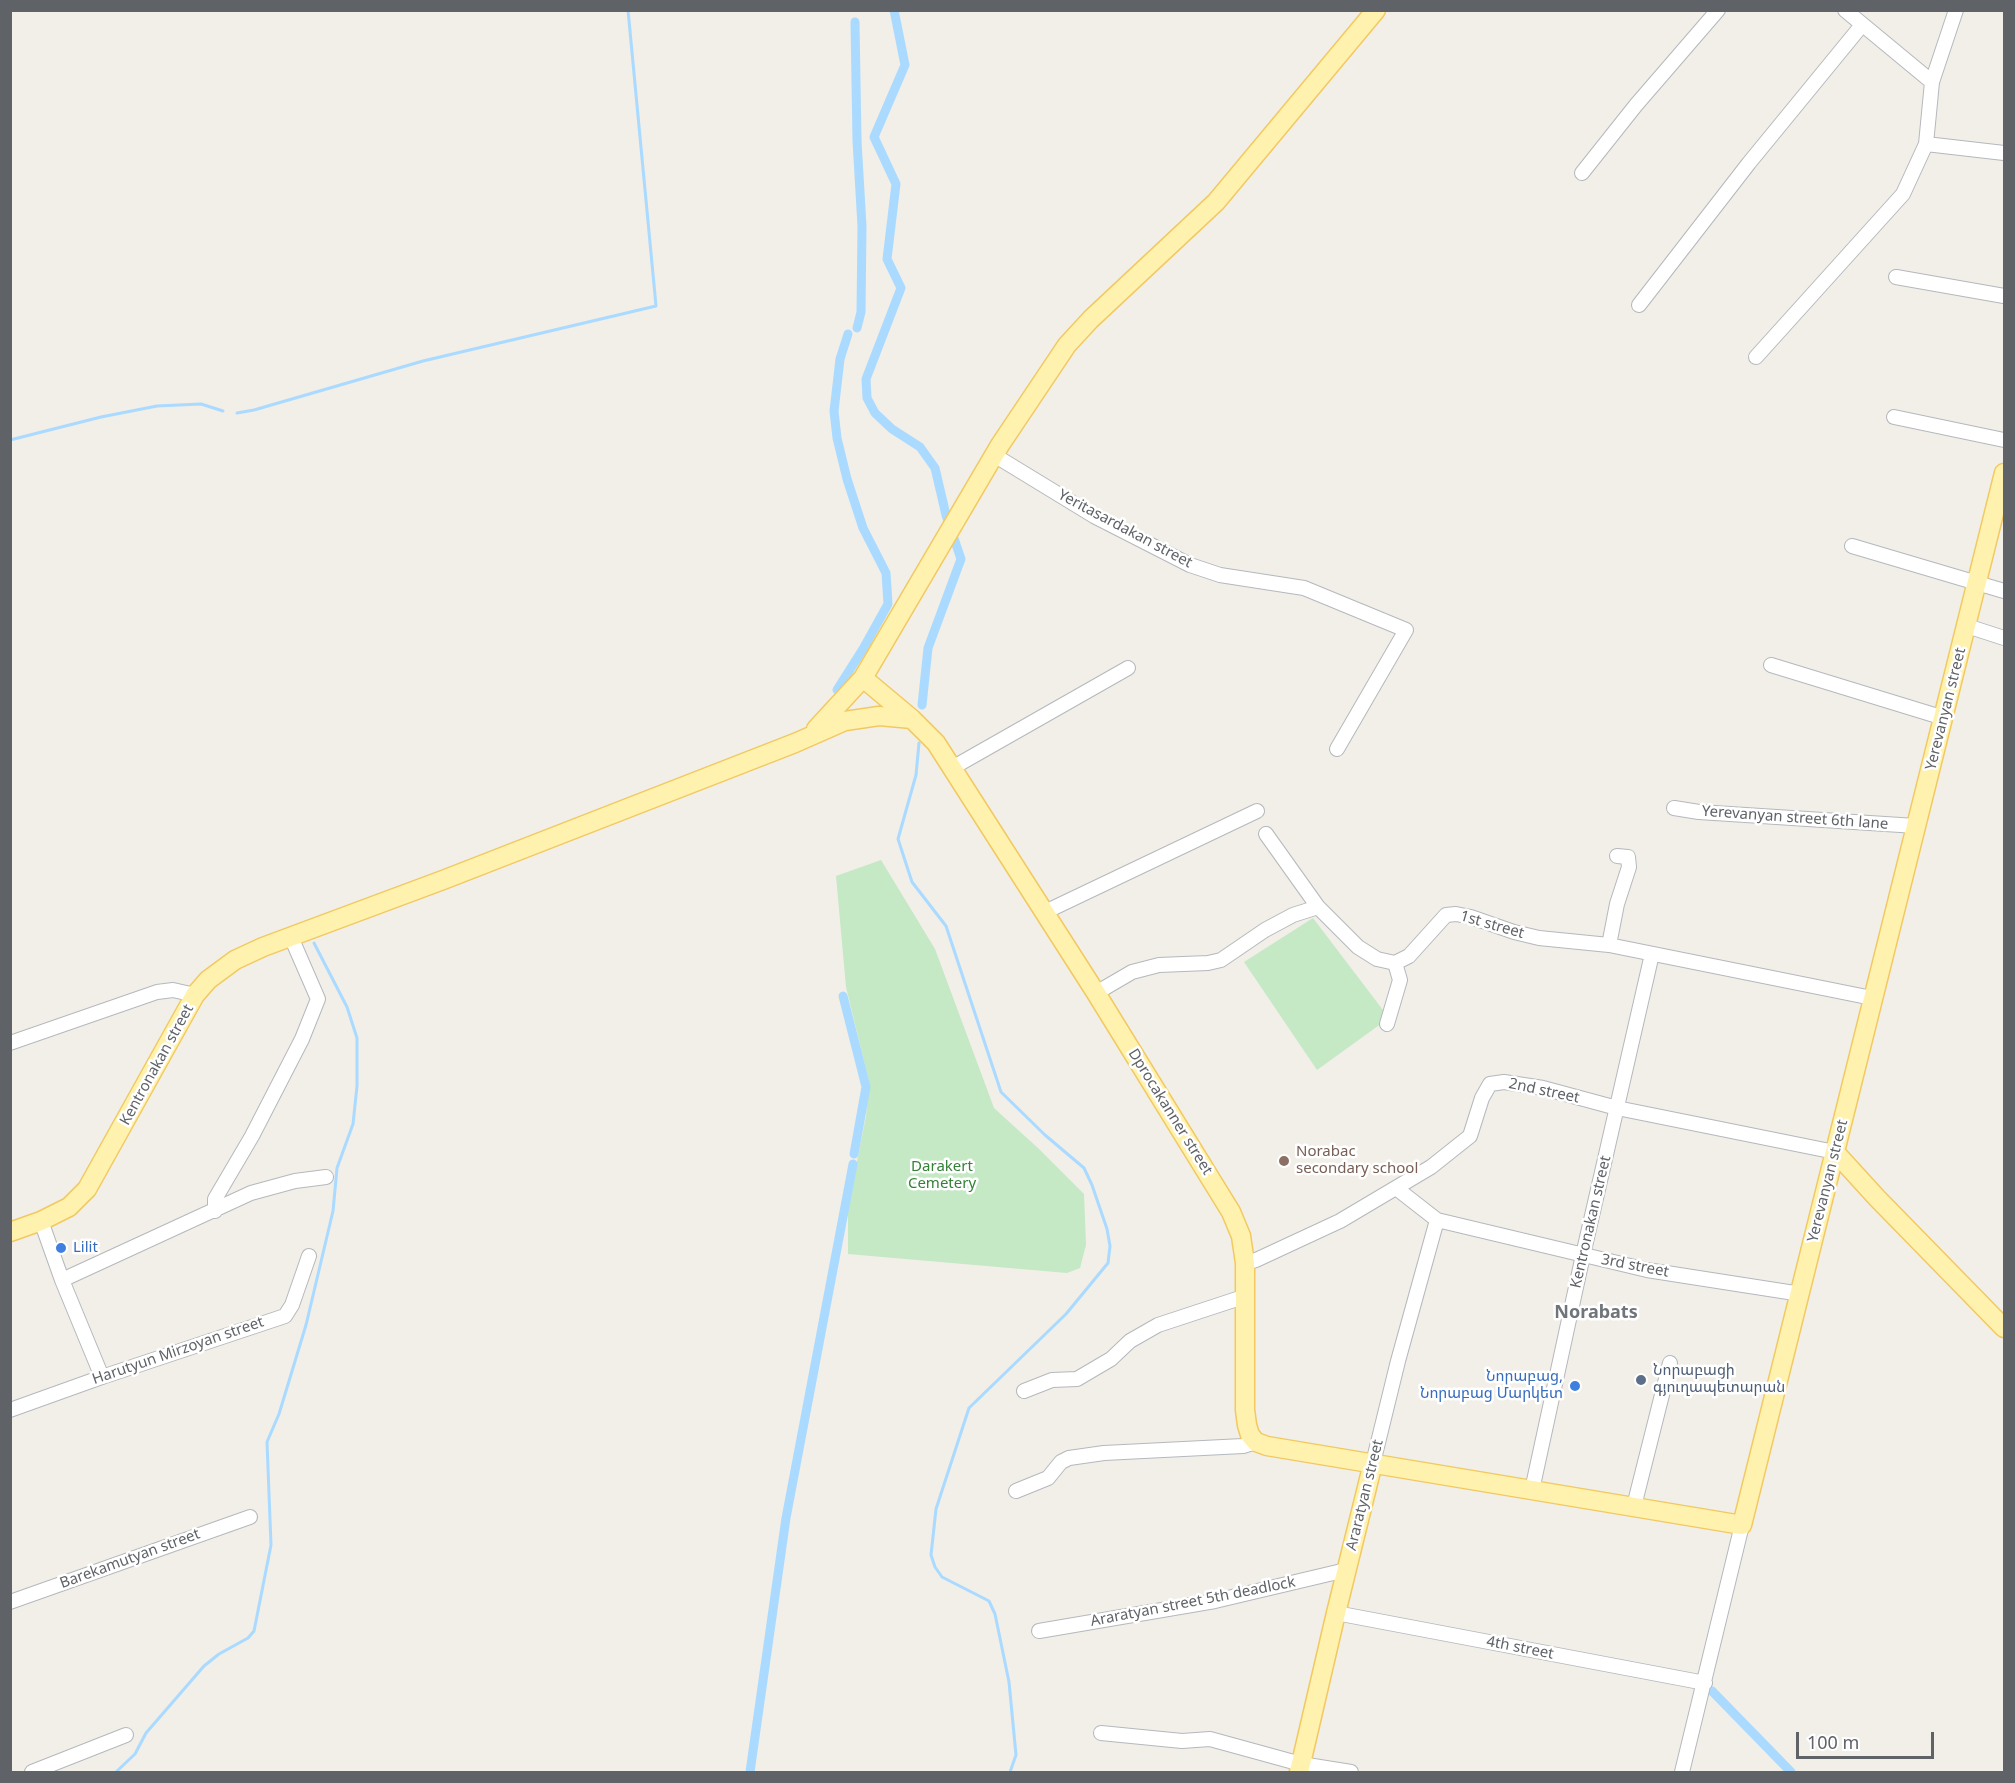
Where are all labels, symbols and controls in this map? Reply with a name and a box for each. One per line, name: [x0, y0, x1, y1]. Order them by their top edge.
street label: Yeritasardakan street: [1055, 486, 1195, 572]
street label: Yerevanyan street: [1922, 646, 1970, 772]
street label: Yerevanyan street 6th lane: [1701, 803, 1889, 833]
street label: 1st street: [1458, 907, 1526, 943]
street label: Kentronakan street: [116, 1001, 198, 1129]
street label: Dprocakanner street: [1124, 1046, 1216, 1178]
street label: 2nd street: [1507, 1075, 1581, 1107]
street label: Yerevanyan street: [1804, 1118, 1852, 1244]
place label: Norabac secondary school: [1296, 1143, 1418, 1178]
marker: Norabac secondary school: [1277, 1154, 1291, 1168]
street label: Kentronakan street: [1567, 1154, 1615, 1290]
park label: Darakert Cemetery: [908, 1158, 976, 1193]
place label: Lilit: [73, 1239, 98, 1257]
marker: Lilit: [54, 1241, 68, 1255]
street label: 3rd street: [1600, 1251, 1670, 1281]
district label: Norabats: [1554, 1302, 1638, 1324]
street label: Harutyun Mirzoyan street: [90, 1313, 266, 1389]
place label: Նորաբացի գյուղապետարան: [1653, 1362, 1785, 1397]
place label: Նորաբաց, Նորաբաց Մարկետ: [1420, 1368, 1563, 1403]
marker: Նորաբացի գյուղապետարան: [1634, 1373, 1648, 1387]
marker: Նորաբաց, Նորաբաց Մարկետ: [1568, 1379, 1582, 1393]
street label: Araratyan street: [1343, 1438, 1387, 1552]
street label: Barekamutyan street: [58, 1525, 202, 1593]
street label: Araratyan street 5th deadlock: [1089, 1573, 1297, 1631]
street label: 4th street: [1485, 1633, 1555, 1663]
scale bar: [1799, 1720, 1937, 1758]
text: 100 m: [1807, 1730, 1859, 1754]

